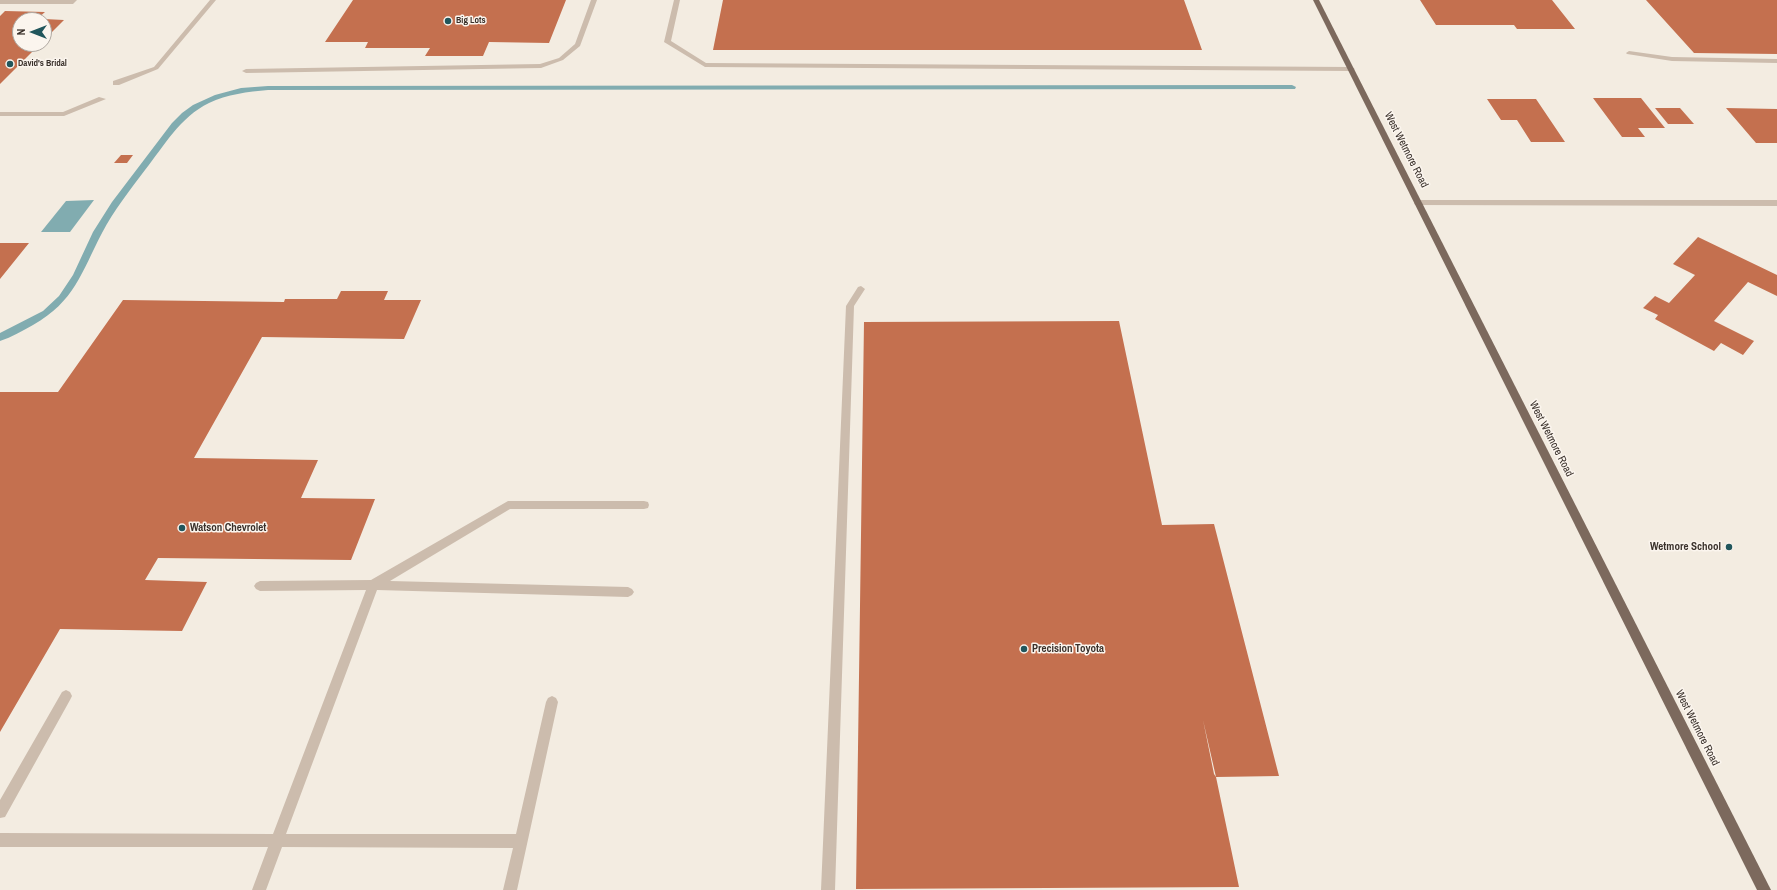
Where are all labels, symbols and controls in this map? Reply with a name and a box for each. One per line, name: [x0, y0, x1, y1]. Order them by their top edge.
north arrow: [12, 12, 52, 52]
marker: Big Lots: [443, 16, 453, 26]
place label: Big Lots: [456, 16, 486, 26]
text: N: [14, 29, 28, 35]
marker: David's Bridal: [5, 59, 15, 69]
place label: David's Bridal: [18, 59, 67, 69]
street label: West Wetmore Road: [1381, 110, 1431, 190]
street label: West Wetmore Road: [1526, 399, 1576, 479]
place label: Watson Chevrolet: [190, 521, 266, 535]
marker: Watson Chevrolet: [177, 523, 187, 533]
place label: Wetmore School: [1650, 540, 1721, 554]
marker: Wetmore School: [1724, 542, 1734, 552]
place label: Precision Toyota: [1032, 642, 1104, 656]
marker: Precision Toyota: [1019, 644, 1029, 654]
street label: West Wetmore Road: [1672, 688, 1722, 768]

